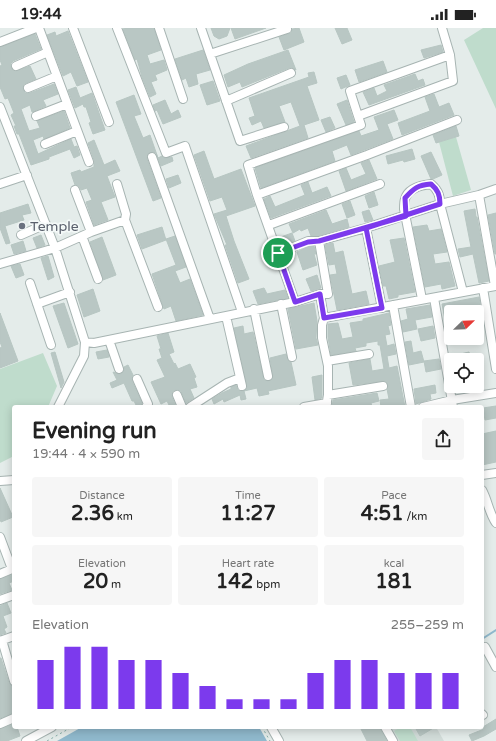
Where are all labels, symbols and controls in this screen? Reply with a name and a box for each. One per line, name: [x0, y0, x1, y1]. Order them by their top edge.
text: 19:44: [20, 5, 62, 23]
place label: Temple: [30, 218, 79, 235]
marker: Temple: [17, 221, 27, 231]
pin: [261, 236, 295, 270]
icon: arrive: [267, 242, 289, 264]
north arrow: [444, 305, 484, 345]
map controls: [444, 305, 484, 393]
button: locate: [444, 353, 484, 393]
text: Evening run: [32, 418, 157, 444]
button: share: [422, 418, 464, 460]
text: 19:44 · 4 × 590 m: [32, 446, 140, 462]
text: Distance: [79, 489, 125, 502]
text: Time: [235, 489, 261, 502]
text: Pace: [381, 489, 407, 502]
text: 2.36: [71, 502, 114, 526]
text: 11:27: [220, 502, 276, 526]
text: 4:51: [361, 502, 404, 526]
text: km: [114, 510, 133, 523]
text: /km: [404, 510, 427, 523]
text: Elevation: [78, 557, 126, 570]
text: Heart rate: [222, 557, 274, 570]
text: kcal: [384, 557, 404, 570]
text: 20: [83, 570, 108, 594]
text: 142: [216, 570, 253, 594]
text: 181: [375, 570, 413, 594]
text: m: [108, 578, 121, 591]
text: bpm: [253, 578, 280, 591]
text: Elevation: [32, 617, 89, 633]
text: 255–259 m: [391, 617, 464, 633]

